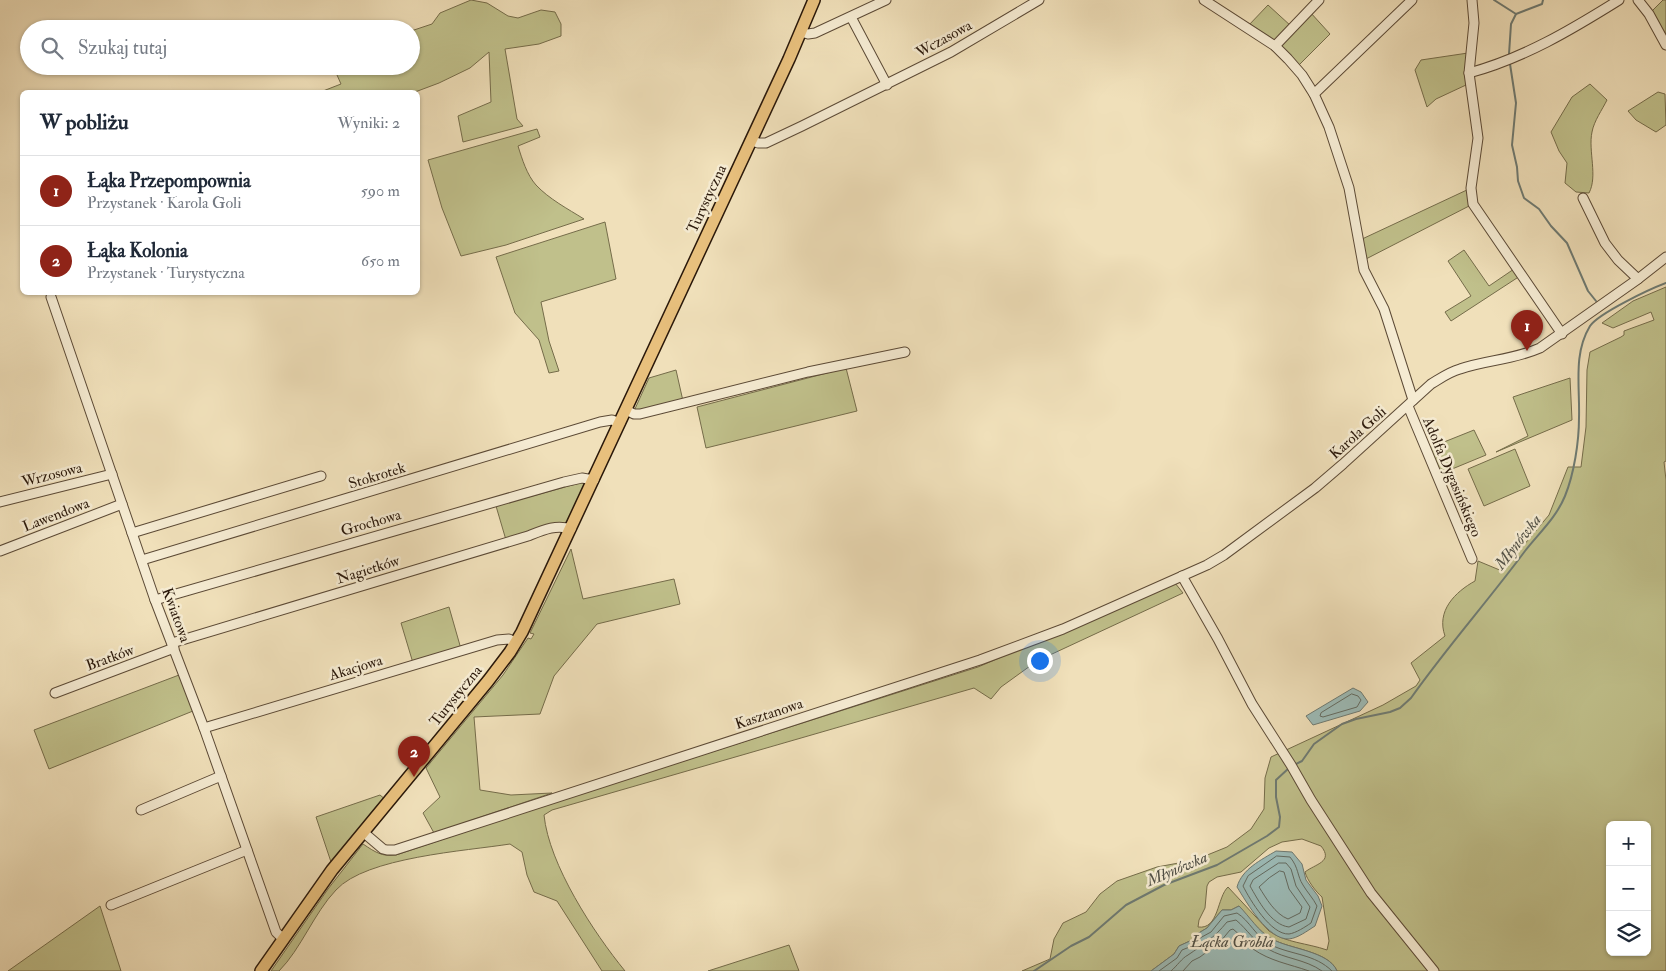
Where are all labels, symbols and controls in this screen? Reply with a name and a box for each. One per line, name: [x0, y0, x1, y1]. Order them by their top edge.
street label: Wczasowa: [912, 15, 976, 63]
search box: [20, 20, 420, 75]
icon: search: [38, 34, 66, 62]
text: Szukaj tutaj: [78, 36, 167, 60]
text: W pobliżu: [40, 109, 129, 136]
text: Wyniki: 2: [338, 113, 400, 133]
street label: Turystyczna: [683, 161, 731, 236]
text: Łąka Przepompownia: [87, 169, 251, 193]
text: 1: [53, 181, 59, 201]
text: 590 m: [361, 181, 400, 201]
text: Przystanek · Karola Goli: [87, 193, 241, 213]
text: Łąka Kolonia: [87, 239, 188, 263]
text: 2: [52, 251, 60, 271]
text: 650 m: [361, 251, 400, 271]
text: Przystanek · Turystyczna: [87, 263, 245, 283]
pin: 1: [1511, 310, 1543, 351]
street label: Karola Goli: [1326, 402, 1390, 464]
street label: Adolfa Dygasińskiego: [1418, 413, 1486, 540]
street label: Wrzosowa: [19, 458, 85, 492]
street label: Stokrotek: [346, 458, 408, 494]
street label: Lawendowa: [20, 493, 93, 536]
street label: Grochowa: [339, 505, 404, 541]
water label: Młynówka: [1490, 510, 1546, 574]
street label: Nagietków: [334, 551, 403, 589]
street label: Kwiatowa: [157, 585, 195, 646]
street label: Bratków: [83, 640, 137, 675]
your location: [1027, 648, 1053, 674]
street label: Akacjowa: [326, 651, 386, 685]
street label: Turystyczna: [426, 661, 487, 730]
street label: Kasztanowa: [733, 694, 806, 734]
pin: 2: [398, 736, 430, 777]
map controls: [1606, 821, 1651, 956]
button: +: [1606, 821, 1651, 866]
water label: Młynówka: [1142, 847, 1211, 891]
button: −: [1606, 866, 1651, 911]
button: layers: [1606, 911, 1651, 956]
water label: Łącka Grobla: [1190, 932, 1273, 952]

